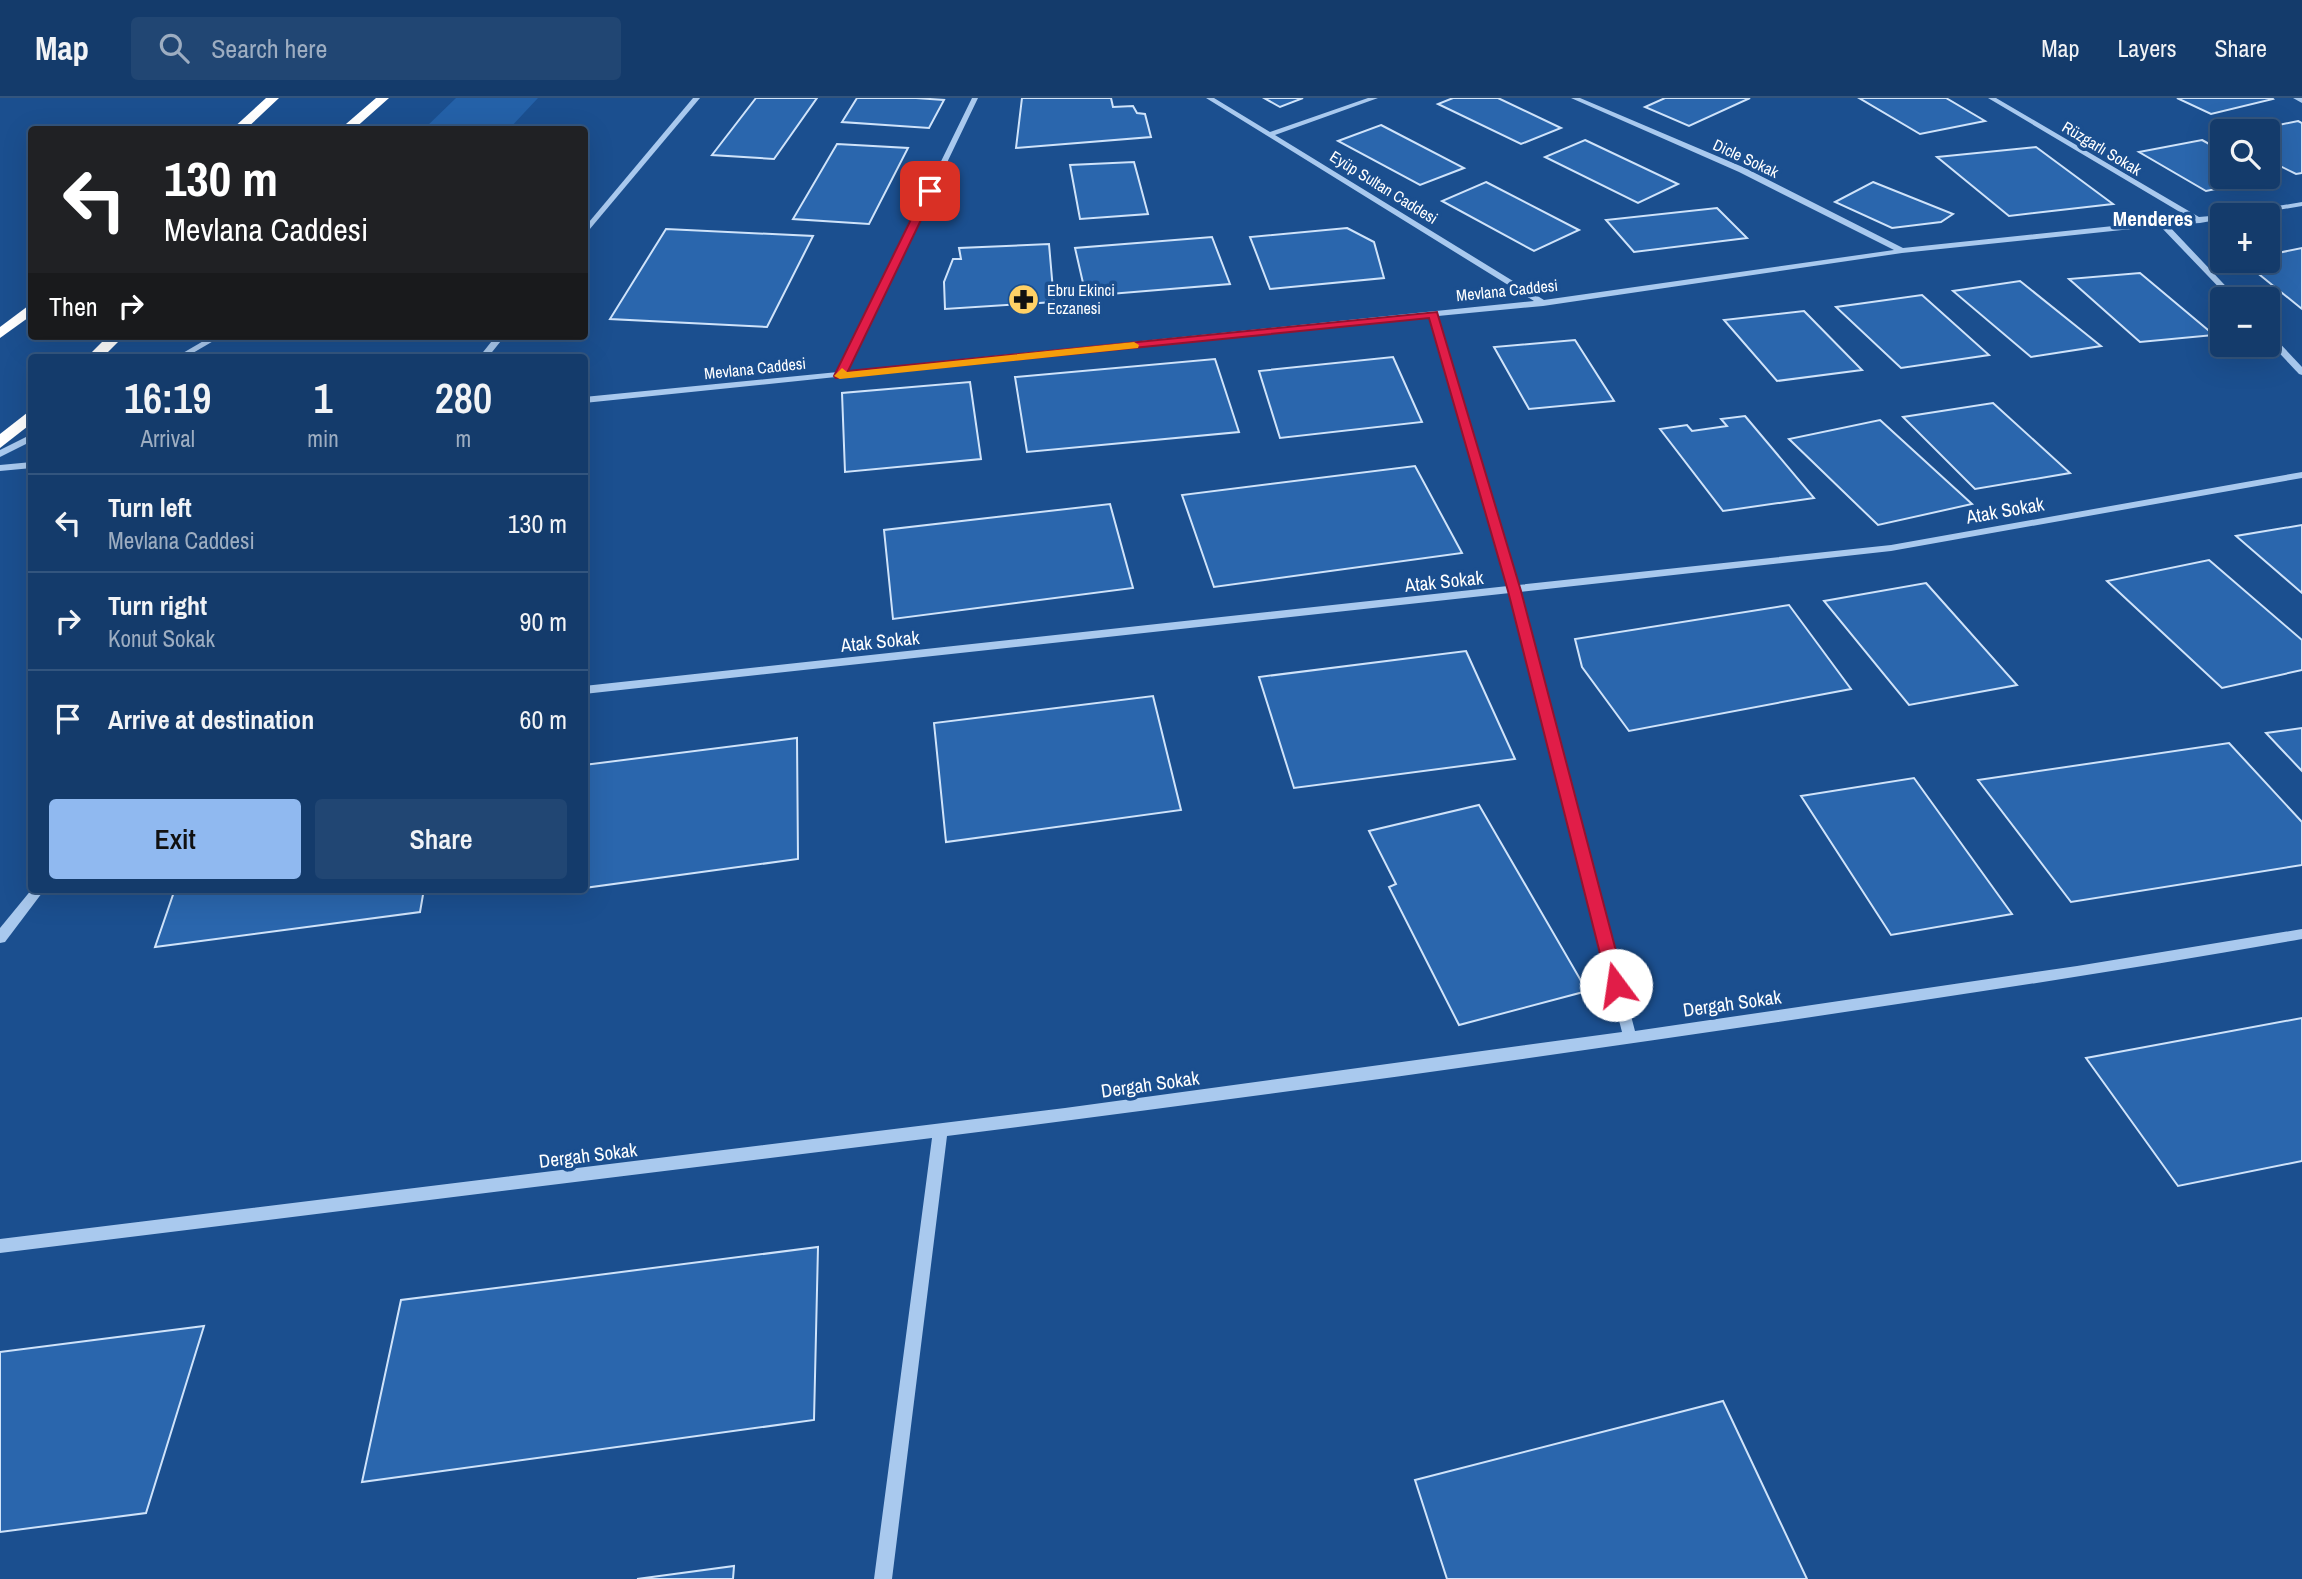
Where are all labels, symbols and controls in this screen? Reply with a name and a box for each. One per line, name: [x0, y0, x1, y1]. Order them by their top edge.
search box: [131, 17, 621, 80]
text: Map: [35, 26, 89, 70]
icon: search: [155, 29, 193, 67]
text: Search here: [211, 31, 327, 66]
text: Map: [2041, 32, 2079, 64]
text: Layers: [2117, 32, 2176, 64]
text: Share: [2214, 32, 2267, 64]
street label: Rüzgarlı Sokak: [2058, 116, 2146, 181]
map controls: [2210, 119, 2280, 357]
button: search: [2210, 119, 2280, 189]
street label: Dicle Sokak: [1710, 133, 1783, 183]
text: 130 m: [164, 145, 278, 211]
street label: Eyüp Sultan Caddesi: [1326, 145, 1442, 229]
icon: left: [49, 154, 140, 245]
pin: [900, 161, 960, 221]
icon: arrive: [911, 172, 949, 210]
button: +: [2210, 203, 2280, 273]
district label: Menderes: [2113, 204, 2193, 233]
text: Mevlana Caddesi: [164, 208, 368, 251]
street label: Mevlana Caddesi: [1455, 274, 1559, 306]
place label: Ebru Ekinci Eczanesi: [1047, 279, 1115, 319]
pharmacy icon: Ebru Ekinci Eczanesi: [1007, 282, 1041, 316]
icon: right: [112, 287, 150, 325]
button: −: [2210, 287, 2280, 357]
text: Then: [49, 289, 98, 324]
street label: Mevlana Caddesi: [703, 352, 807, 384]
text: 16:19: [124, 370, 211, 426]
text: 1: [313, 370, 333, 426]
text: 280: [435, 370, 492, 426]
text: Arrival: [140, 423, 195, 454]
text: min: [307, 423, 339, 454]
text: m: [456, 423, 471, 454]
text: Turn left: [108, 490, 192, 525]
street label: Atak Sokak: [1963, 490, 2046, 530]
icon: left: [49, 504, 87, 542]
text: 130 m: [508, 506, 567, 541]
text: Mevlana Caddesi: [108, 525, 255, 556]
street label: Atak Sokak: [1402, 564, 1485, 598]
text: Turn right: [108, 588, 207, 623]
icon: right: [49, 602, 87, 640]
text: 90 m: [520, 604, 567, 639]
text: Konut Sokak: [108, 623, 215, 654]
street label: Atak Sokak: [838, 624, 921, 658]
icon: arrive: [49, 700, 87, 738]
text: Arrive at destination: [108, 702, 314, 737]
text: 60 m: [520, 702, 567, 737]
button: Exit: [49, 799, 301, 879]
button: Share: [315, 799, 567, 879]
position arrow: [1579, 948, 1653, 1022]
street label: Dergah Sokak: [1681, 983, 1783, 1023]
street label: Dergah Sokak: [1099, 1064, 1201, 1104]
street label: Dergah Sokak: [537, 1136, 639, 1174]

